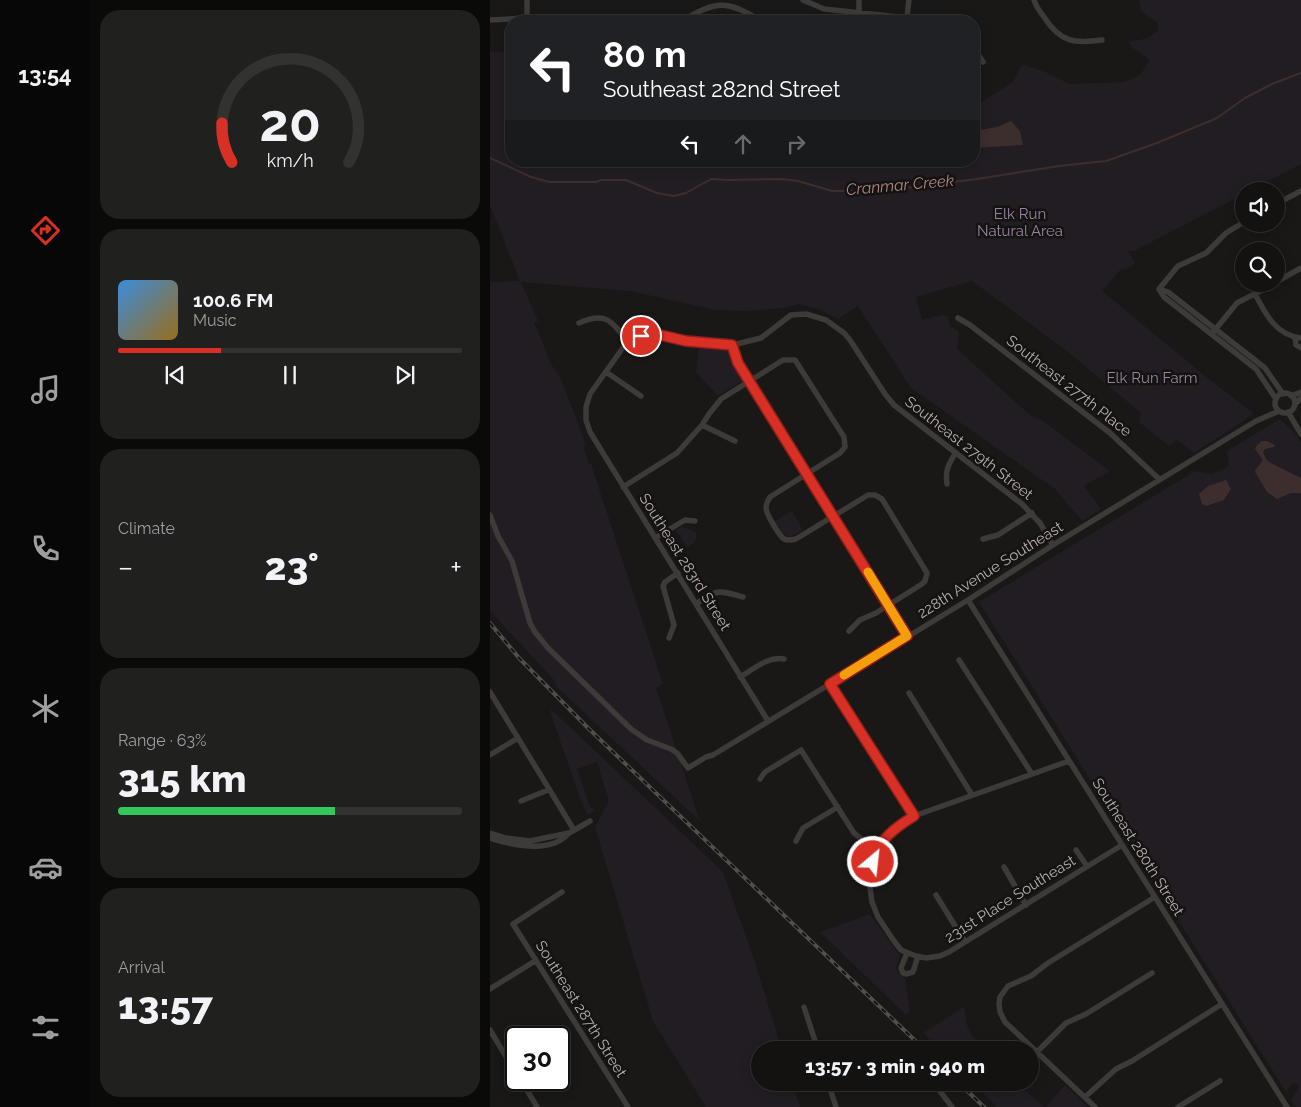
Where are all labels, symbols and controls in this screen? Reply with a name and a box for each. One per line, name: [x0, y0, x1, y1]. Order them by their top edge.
text: 80 m: [603, 34, 687, 75]
icon: left: [520, 35, 585, 100]
text: 13:54: [18, 62, 72, 88]
text: Southeast 282nd Street: [603, 76, 840, 102]
text: 20: [259, 92, 321, 153]
icon: left: [676, 130, 704, 158]
icon: ahead: [729, 130, 757, 158]
icon: right: [782, 130, 810, 158]
text: km/h: [266, 150, 314, 171]
water label: Cranmar Creek: [845, 171, 955, 199]
map controls: [1235, 182, 1285, 292]
button: sound: [1235, 182, 1285, 232]
park label: Elk Run Natural Area: [977, 205, 1063, 240]
icon: directions: [28, 213, 63, 248]
button: search: [1235, 242, 1285, 292]
text: 100.6 FM: [193, 289, 273, 311]
text: Music: [193, 311, 237, 330]
pin: [620, 315, 662, 357]
icon: arrive: [627, 322, 655, 350]
street label: Southeast 277th Place: [1003, 332, 1135, 441]
icon: previous: [161, 361, 189, 389]
icon: pause: [276, 361, 304, 389]
icon: next: [391, 361, 419, 389]
park label: Elk Run Farm: [1106, 369, 1198, 387]
icon: music: [28, 372, 63, 407]
street label: Southeast 279th Street: [901, 392, 1037, 504]
street label: Southeast 283rd Street: [635, 490, 735, 634]
street label: 228th Avenue Southeast: [914, 518, 1066, 622]
text: Climate: [118, 519, 175, 538]
icon: phone: [28, 531, 63, 566]
text: 23°: [265, 544, 319, 589]
text: −: [118, 551, 133, 584]
text: +: [450, 551, 462, 584]
icon: climate: [28, 691, 63, 726]
text: Range · 63%: [118, 731, 206, 750]
text: 315 km: [118, 756, 247, 801]
street label: Southeast 280th Street: [1088, 775, 1188, 919]
position arrow: [846, 835, 898, 887]
icon: car: [28, 850, 63, 885]
street label: 231st Place Southeast: [941, 851, 1079, 947]
street label: Southeast 287th Street: [532, 937, 630, 1081]
text: Arrival: [118, 958, 165, 977]
text: 13:57: [118, 983, 213, 1028]
icon: filters: [28, 1010, 63, 1045]
speed limit sign: 30: [505, 1026, 570, 1091]
text: 13:57 · 3 min · 940 m: [805, 1055, 985, 1077]

